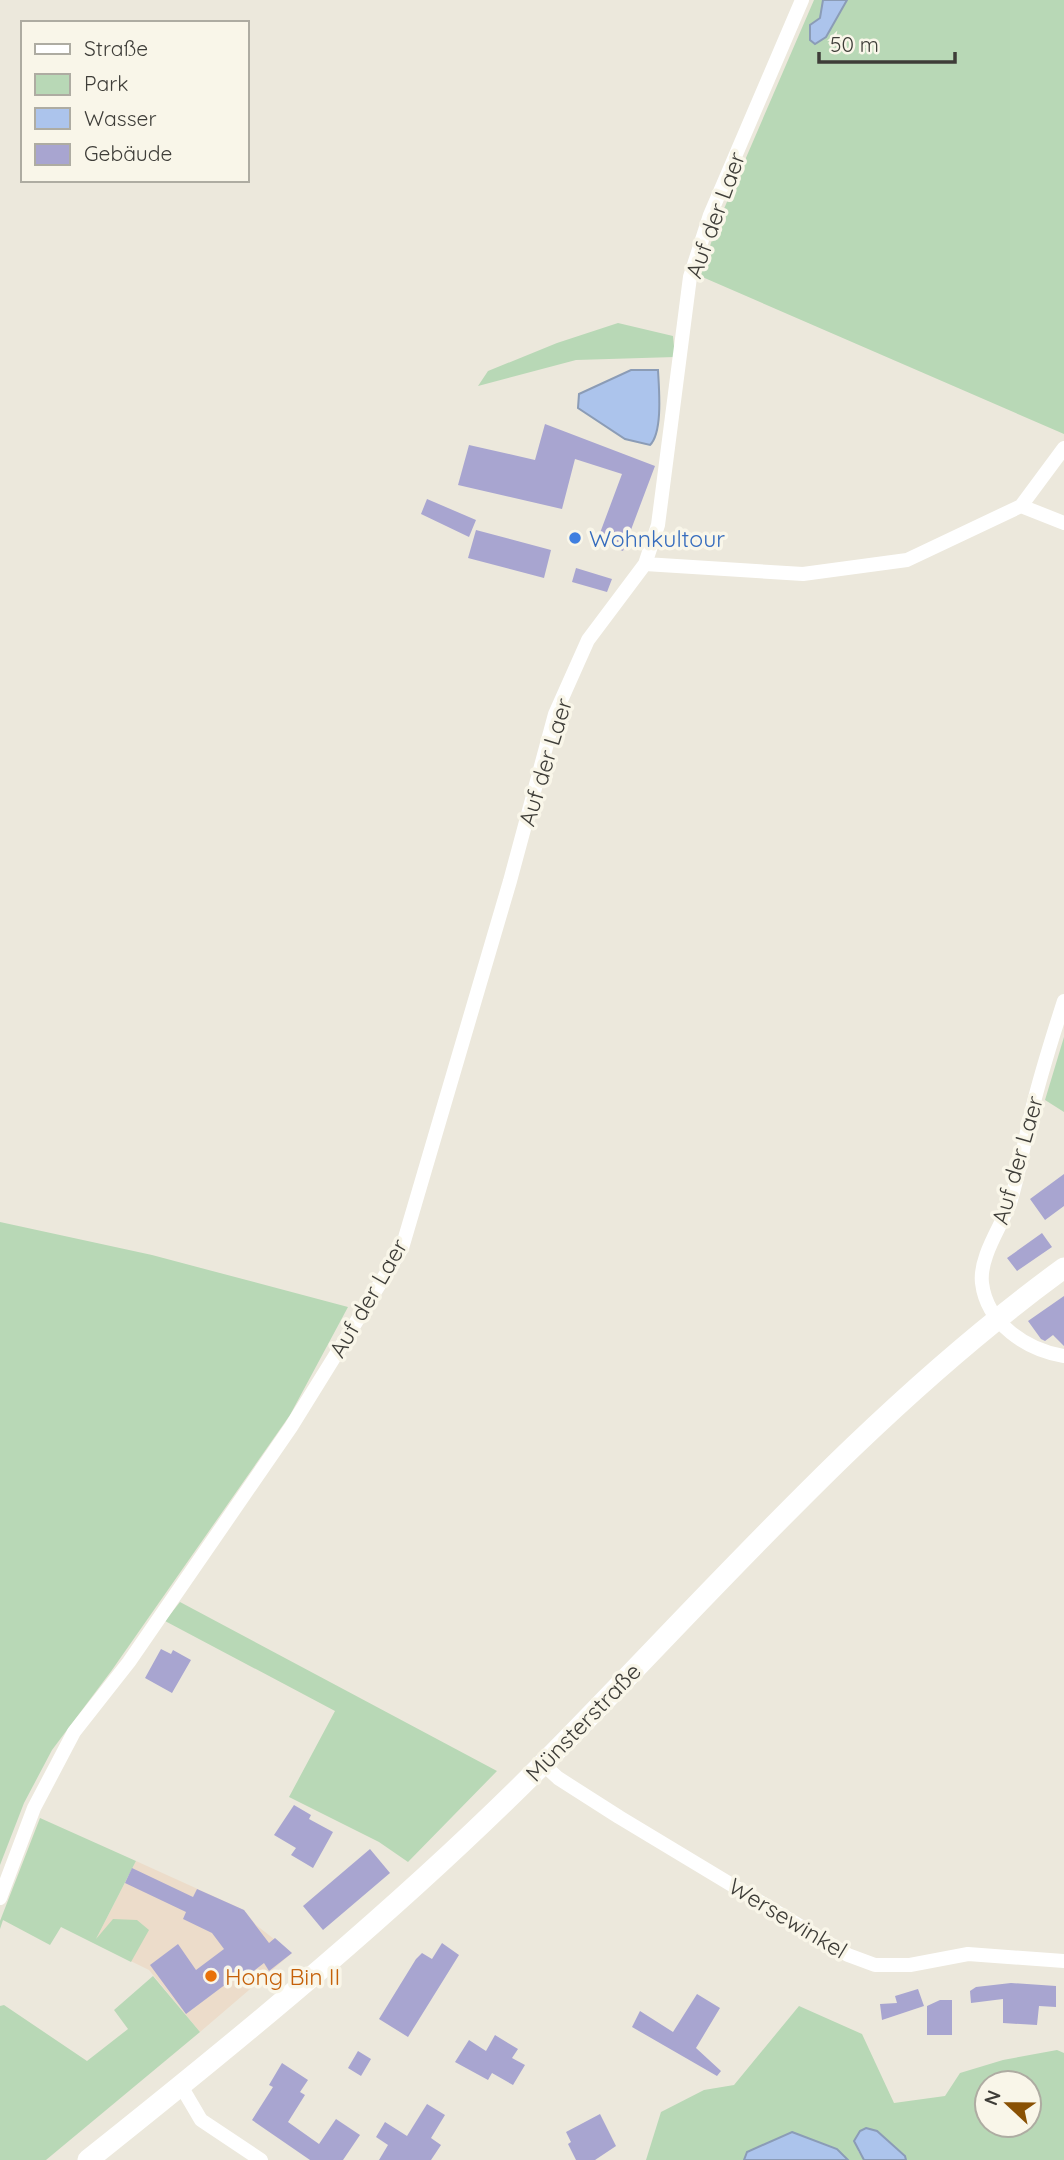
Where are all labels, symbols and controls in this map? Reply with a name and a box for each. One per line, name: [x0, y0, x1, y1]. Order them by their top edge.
legend: [21, 21, 248, 182]
scale bar: [819, 21, 956, 65]
text: 50 m: [830, 31, 879, 57]
text: Straße: [84, 35, 148, 61]
text: Park: [84, 70, 128, 96]
text: Wasser: [84, 105, 156, 131]
text: Gebäude: [84, 140, 172, 166]
street label: Auf der Laer: [679, 148, 751, 282]
place label: Wohnkultour: [589, 524, 725, 553]
marker: Wohnkultour: [567, 530, 583, 546]
street label: Auf der Laer: [512, 694, 578, 830]
street label: Auf der Laer: [985, 1092, 1049, 1228]
street label: Auf der Laer: [322, 1233, 414, 1363]
street label: Münsterstraße: [519, 1657, 647, 1787]
street label: Wersewinkel: [723, 1871, 853, 1965]
place label: Hong Bin II: [225, 1962, 340, 1991]
marker: Hong Bin II: [203, 1968, 219, 1984]
north arrow: [973, 2069, 1043, 2139]
text: N: [978, 2087, 1006, 2109]

